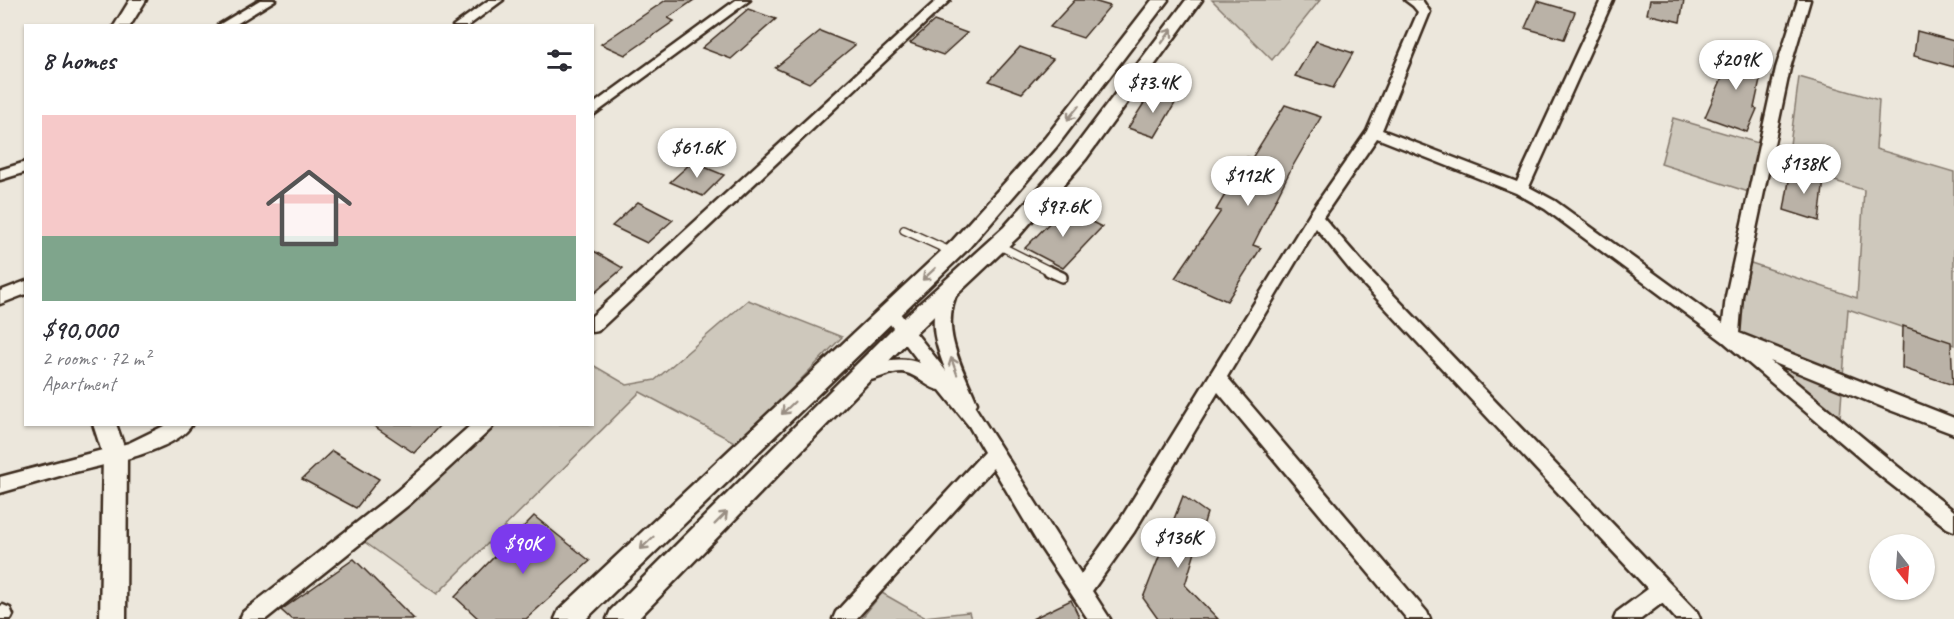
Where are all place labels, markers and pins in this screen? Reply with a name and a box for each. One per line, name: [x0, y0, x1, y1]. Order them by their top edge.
pin: $209K: [1694, 40, 1778, 91]
pin: $73.4K: [1104, 63, 1202, 114]
pin: $61.6K: [648, 128, 746, 179]
pin: $138K: [1762, 144, 1846, 195]
pin: $112K: [1206, 156, 1290, 207]
pin: $97.6K: [1014, 187, 1112, 238]
pin: $136K: [1136, 518, 1220, 569]
pin: $90K: [487, 524, 559, 575]

